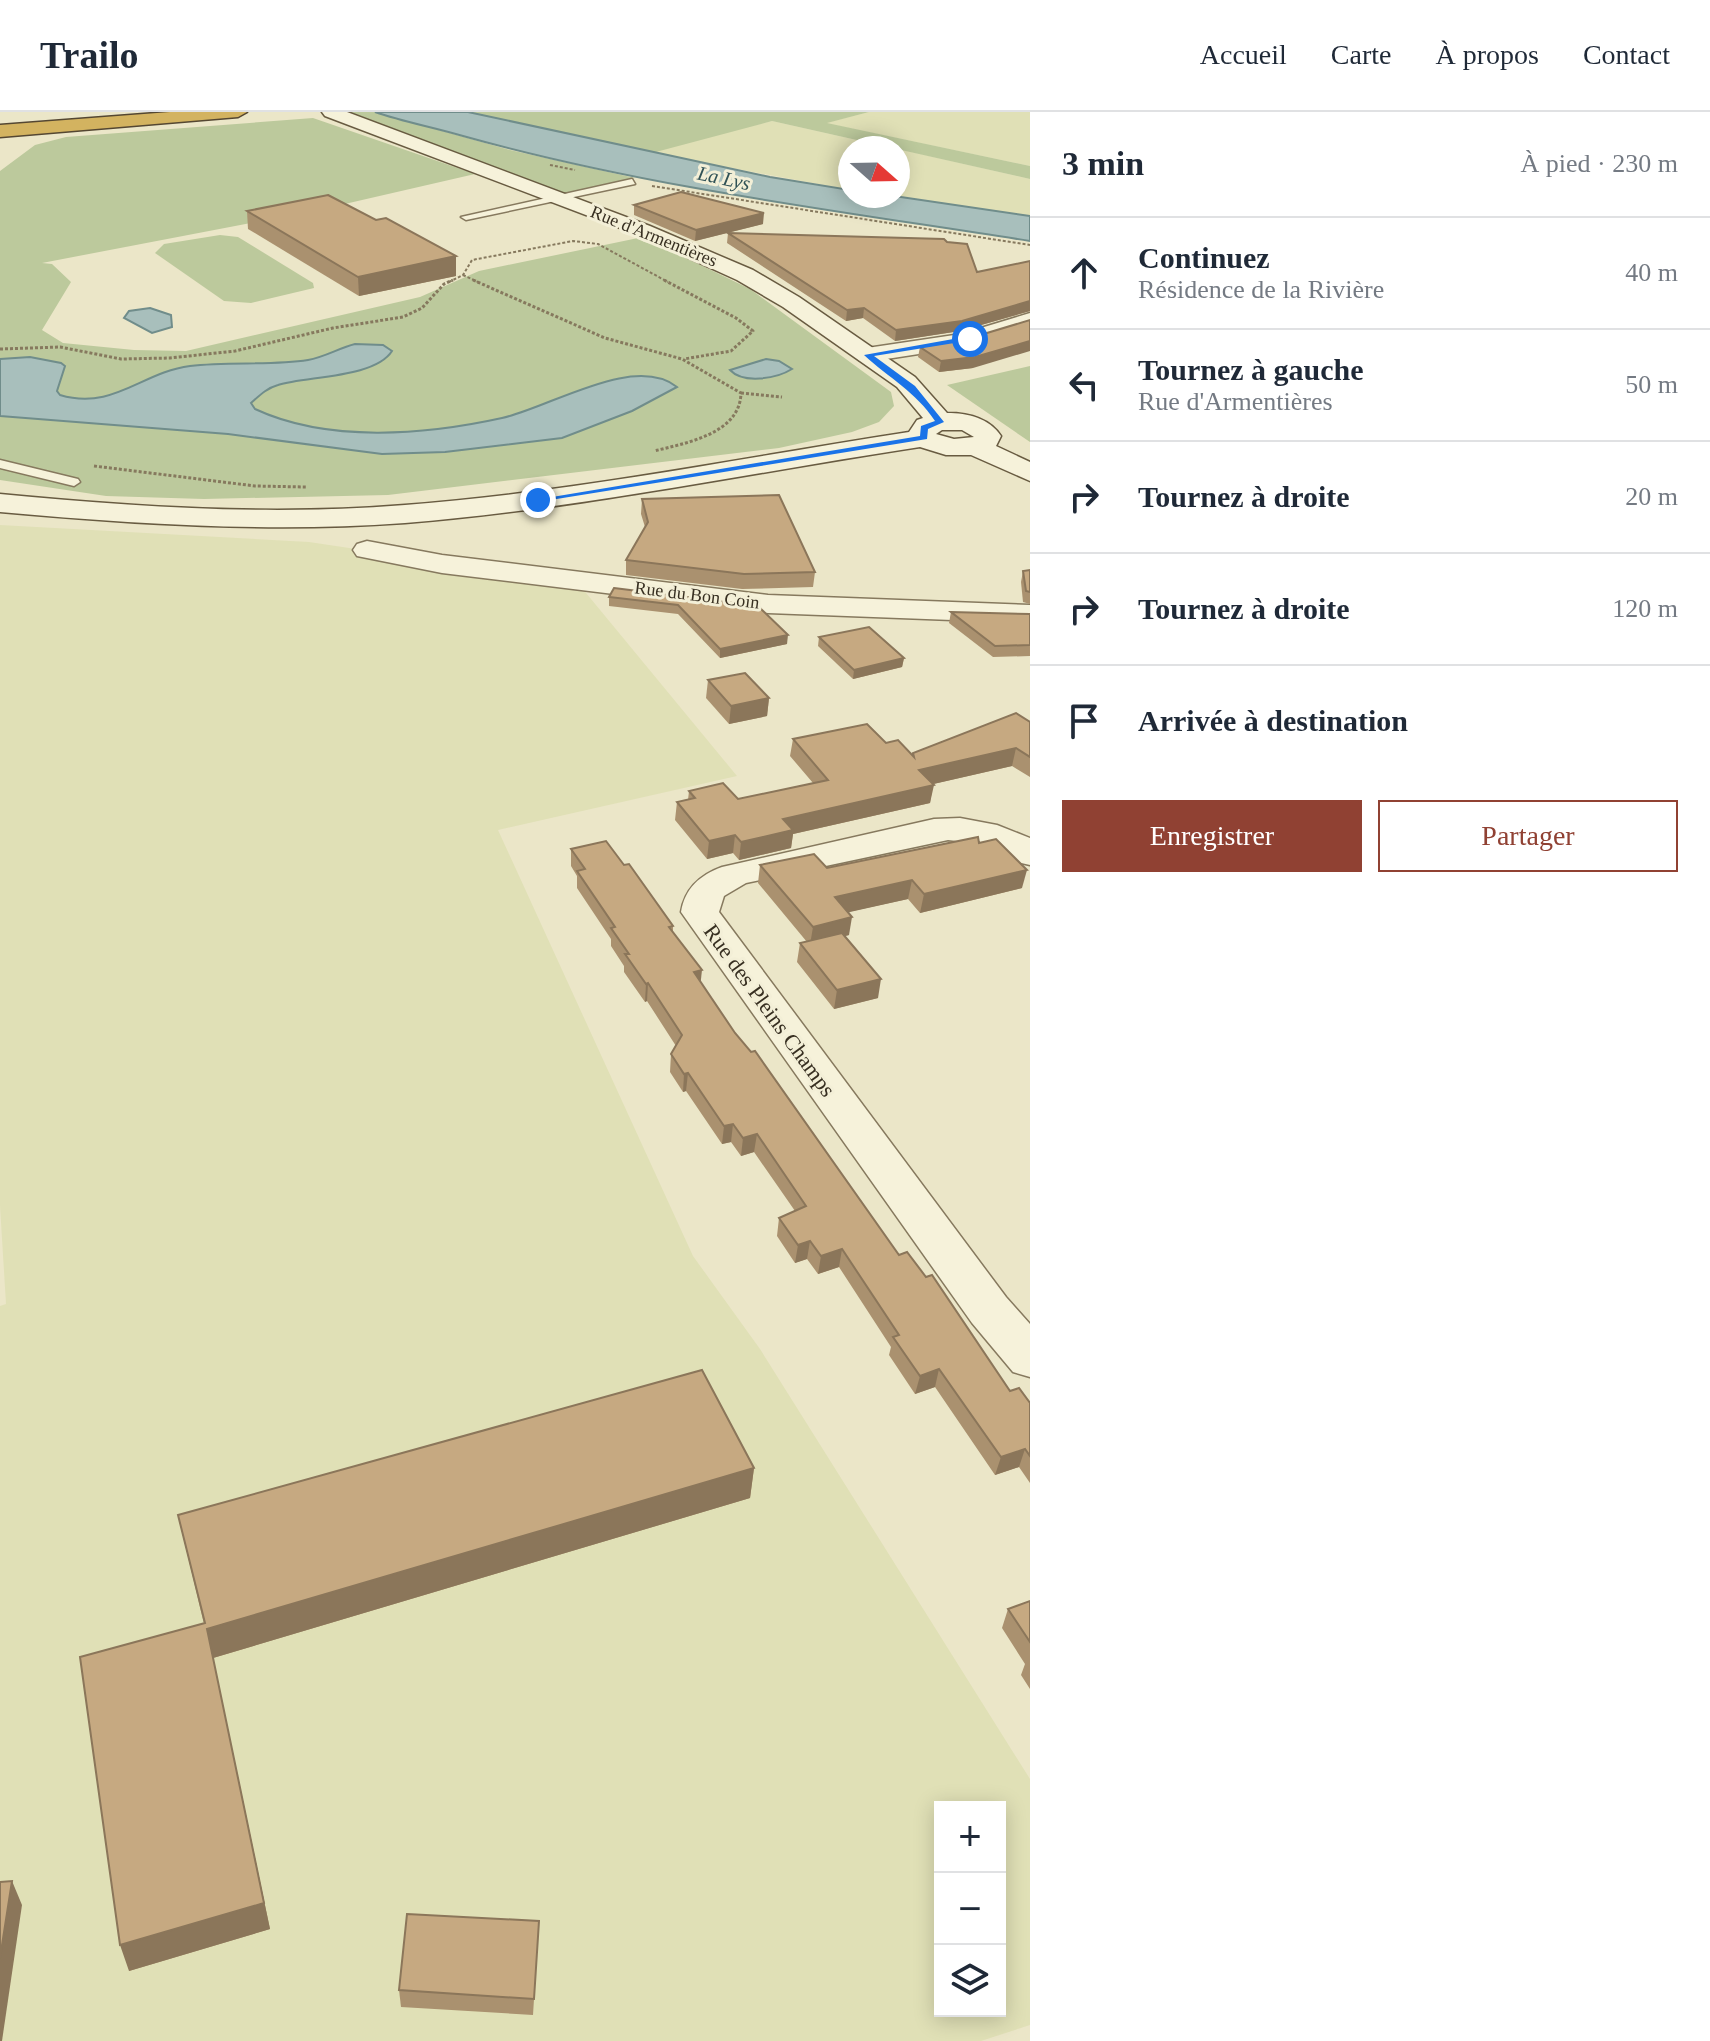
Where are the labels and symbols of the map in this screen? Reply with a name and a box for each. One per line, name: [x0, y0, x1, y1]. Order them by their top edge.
north arrow: [838, 136, 910, 208]
water label: La Lys: [694, 161, 753, 195]
street label: Rue d'Armentières: [588, 201, 720, 271]
route start: [952, 321, 988, 357]
route end: [520, 482, 556, 518]
street label: Rue du Bon Coin: [633, 577, 761, 613]
street label: Rue des Pleins Champs: [699, 919, 841, 1101]

